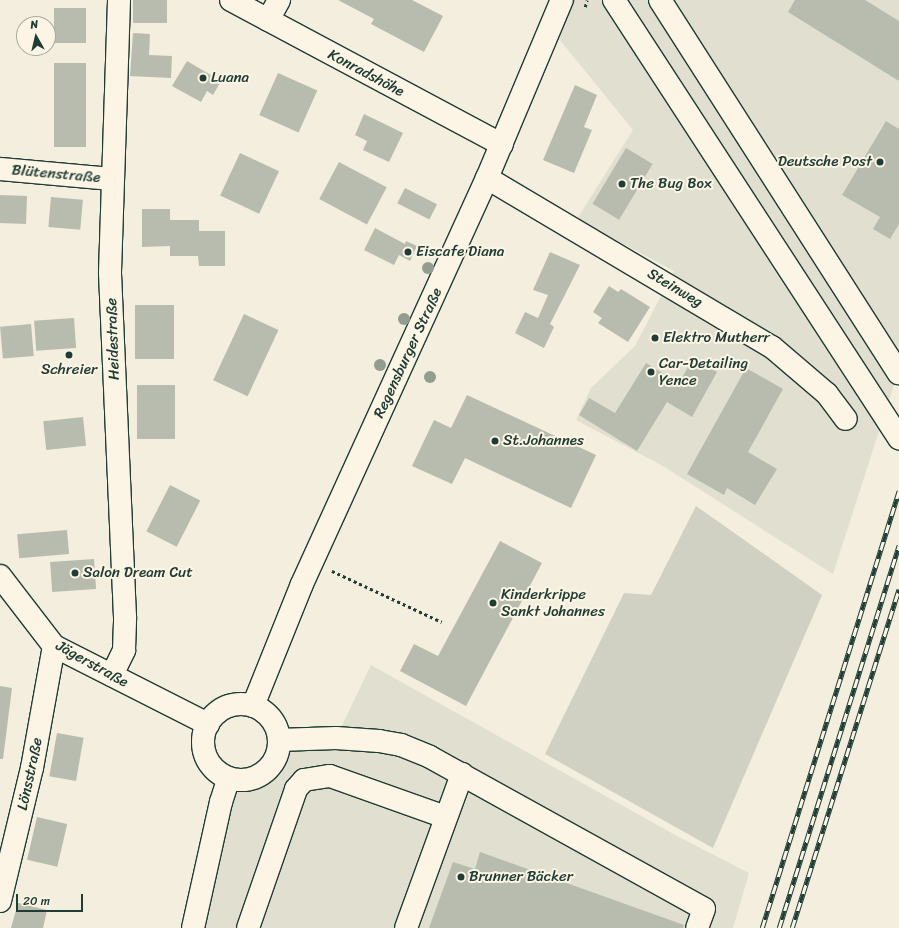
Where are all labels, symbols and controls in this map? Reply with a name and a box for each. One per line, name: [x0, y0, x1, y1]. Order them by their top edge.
text: N: [29, 15, 39, 35]
north arrow: [16, 16, 56, 56]
street label: Konradshöhe: [325, 45, 407, 101]
place label: Luana: [211, 69, 249, 87]
marker: Luana: [198, 73, 208, 83]
place label: Deutsche Post: [777, 153, 872, 171]
marker: Deutsche Post: [875, 157, 885, 167]
street label: Blütenstraße: [11, 161, 101, 187]
place label: The Bug Box: [630, 175, 712, 193]
marker: The Bug Box: [617, 179, 627, 189]
place label: Eiscafe Diana: [416, 243, 504, 261]
marker: Eiscafe Diana: [403, 247, 413, 257]
street label: Steinweg: [644, 265, 706, 311]
street label: Regensburger Straße: [370, 285, 446, 421]
street label: Heidestraße: [103, 298, 123, 380]
place label: Elektro Mutherr: [663, 329, 770, 347]
marker: Elektro Mutherr: [650, 333, 660, 343]
marker: Schreier: [64, 350, 74, 360]
place label: Car-Detailing Yence: [659, 354, 748, 389]
place label: Schreier: [41, 361, 97, 379]
marker: Car-Detailing Yence: [646, 367, 656, 377]
place label: St.Johannes: [503, 432, 584, 450]
marker: St.Johannes: [490, 436, 500, 446]
place label: Salon Dream Cut: [83, 564, 194, 582]
marker: Salon Dream Cut: [70, 568, 80, 578]
place label: Kinderkrippe Sankt Johannes: [501, 585, 604, 620]
marker: Kinderkrippe Sankt Johannes: [488, 598, 498, 608]
street label: Jägerstraße: [53, 637, 131, 691]
street label: Lönsstraße: [14, 736, 46, 812]
place label: Brunner Bäcker: [469, 868, 573, 886]
marker: Brunner Bäcker: [456, 872, 466, 882]
scale bar: [18, 886, 85, 912]
text: 20 m: [23, 890, 50, 912]

